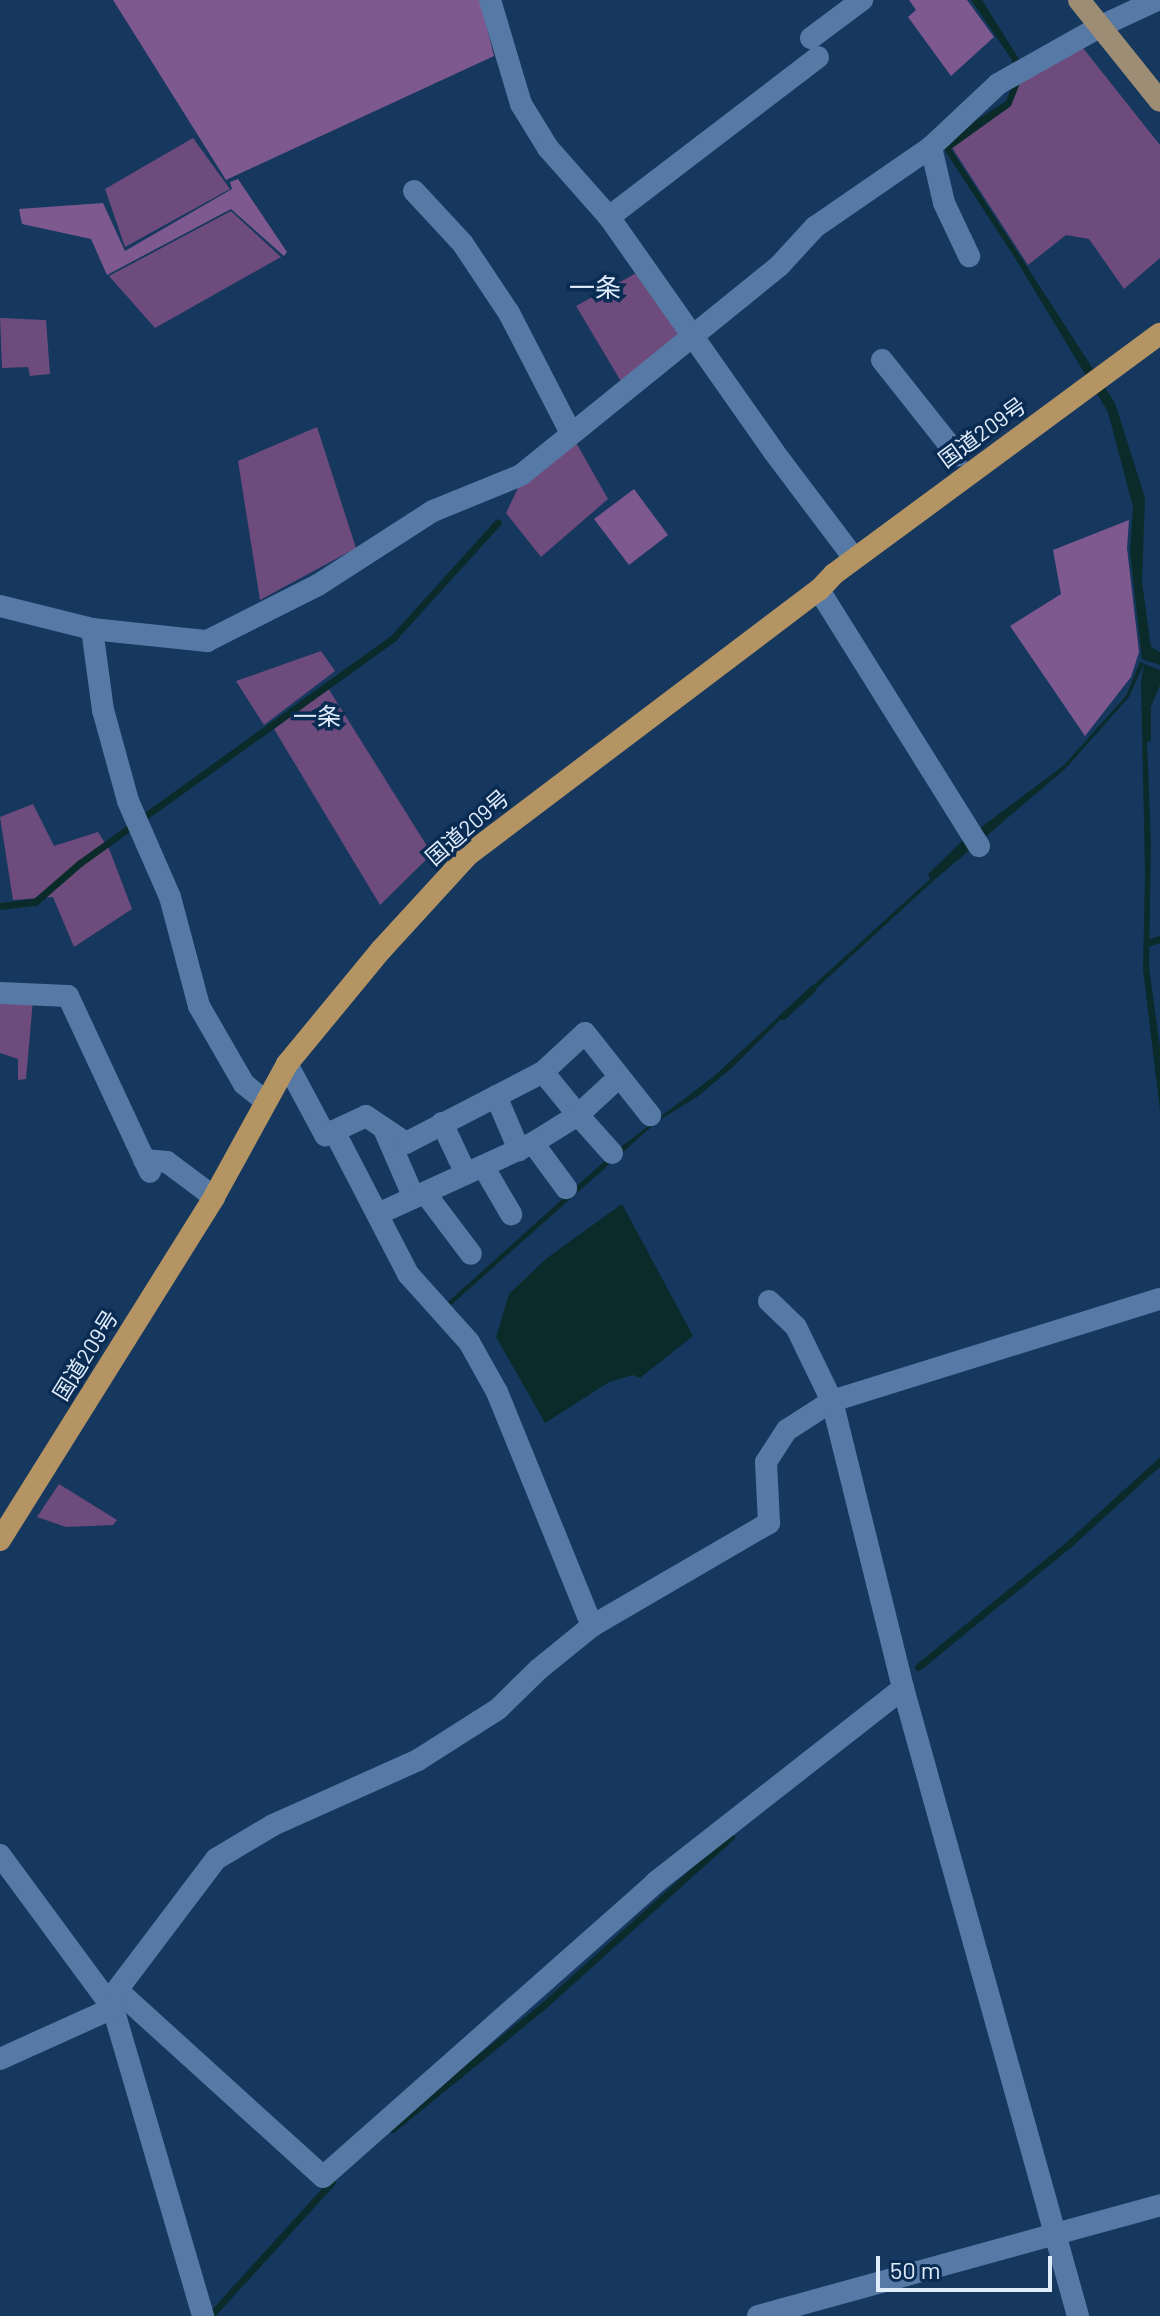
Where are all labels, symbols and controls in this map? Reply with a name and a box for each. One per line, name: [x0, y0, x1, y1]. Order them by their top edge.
district label: 一条: [569, 271, 621, 303]
street label: 国道209号: [933, 391, 1031, 473]
district label: 一条: [293, 702, 341, 730]
street label: 国道209号: [420, 784, 514, 870]
street label: 国道209号: [47, 1305, 123, 1405]
scale bar: [880, 2240, 1056, 2290]
text: 50 m: [890, 2255, 941, 2284]

